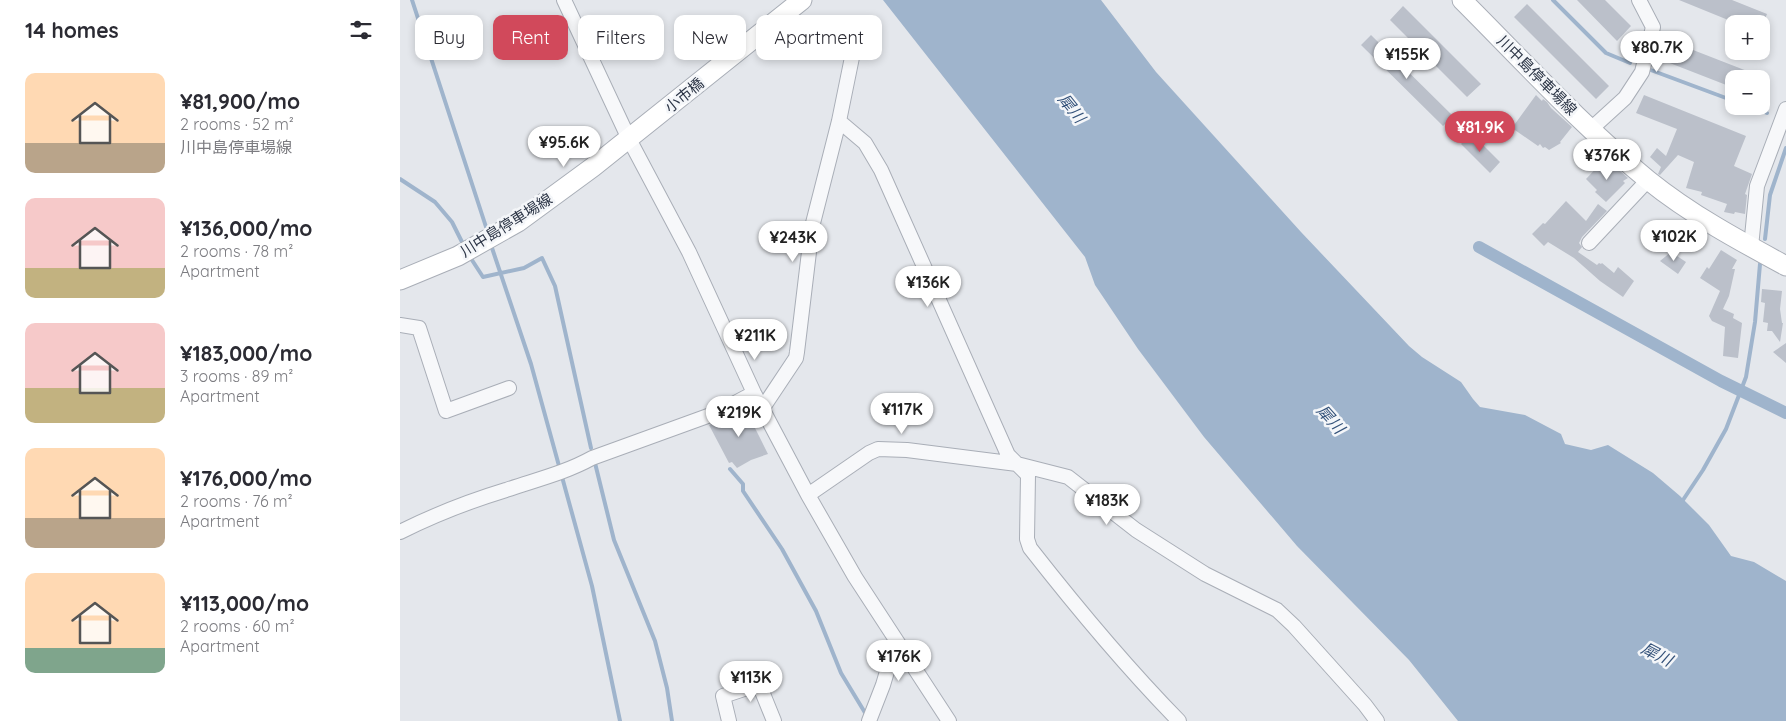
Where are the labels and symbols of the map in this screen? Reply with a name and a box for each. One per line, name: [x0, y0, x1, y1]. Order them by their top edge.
pin: ¥80.7K: [1616, 30, 1698, 73]
street label: 川中島停車場線: [1493, 31, 1581, 119]
pin: ¥155K: [1372, 38, 1442, 80]
street label: 小市橋: [661, 73, 707, 117]
water label: 犀川: [1054, 89, 1091, 128]
pin: ¥81.9K: [1439, 110, 1521, 153]
pin: ¥95.6K: [523, 126, 605, 168]
pin: ¥376K: [1572, 138, 1642, 181]
street label: 川中島停車場線: [456, 189, 556, 261]
pin: ¥243K: [758, 220, 828, 263]
pin: ¥102K: [1639, 220, 1709, 262]
pin: ¥136K: [893, 266, 963, 308]
pin: ¥211K: [720, 318, 790, 361]
pin: ¥117K: [867, 392, 937, 435]
pin: ¥219K: [704, 396, 774, 438]
water label: 犀川: [1313, 400, 1350, 439]
pin: ¥183K: [1072, 484, 1142, 526]
water label: 犀川: [1638, 638, 1678, 671]
pin: ¥176K: [864, 640, 934, 682]
pin: ¥113K: [716, 660, 786, 703]

